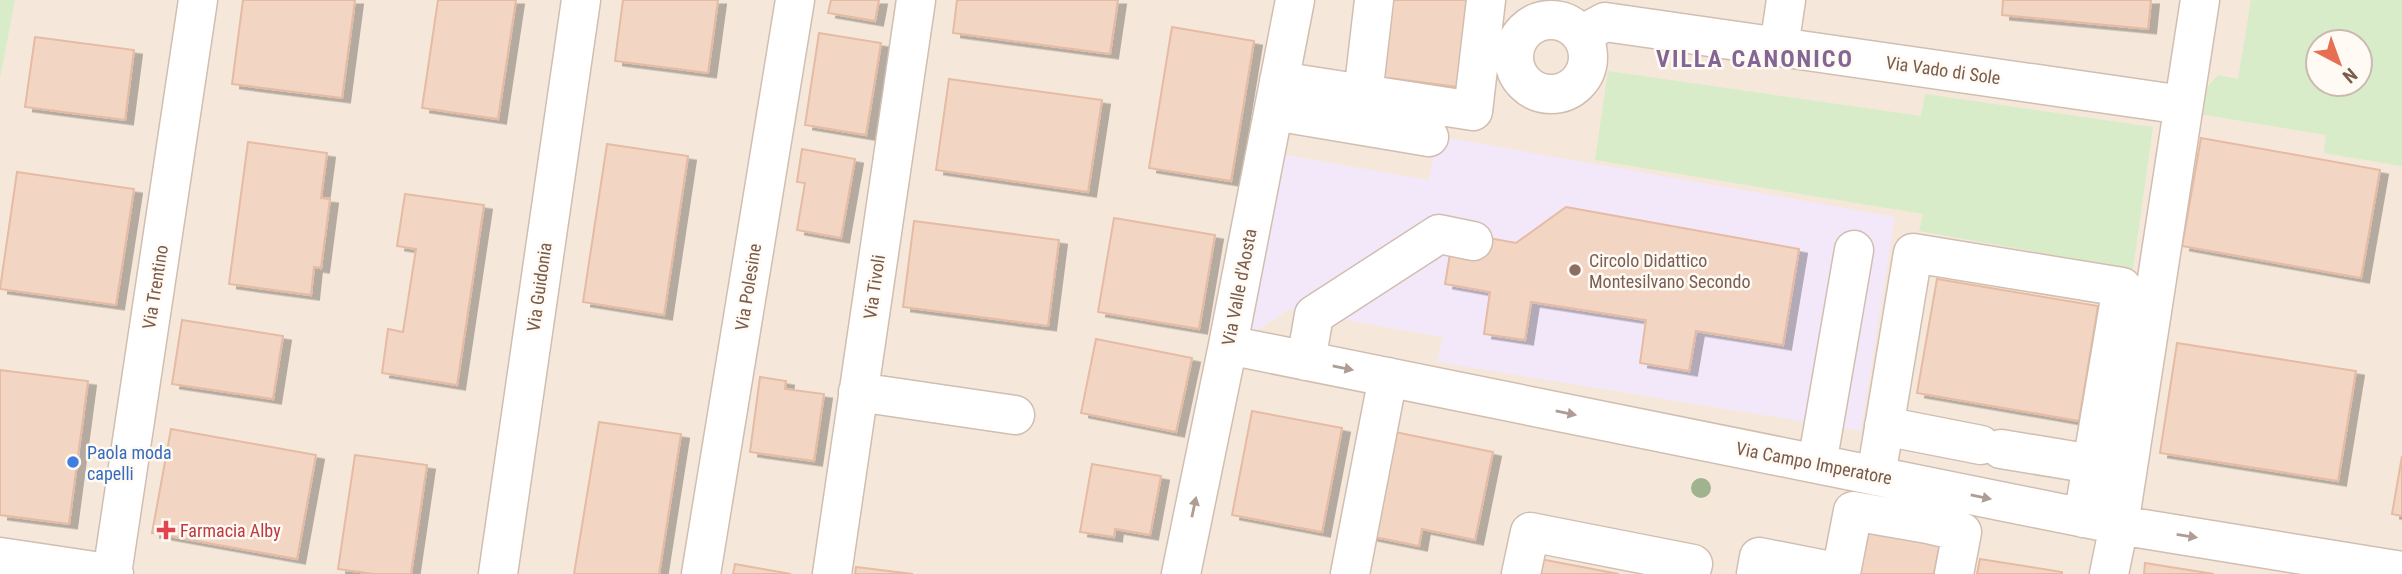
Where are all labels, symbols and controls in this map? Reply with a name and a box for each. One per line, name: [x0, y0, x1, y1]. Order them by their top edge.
north arrow: [2304, 28, 2374, 98]
district label: VILLA CANONICO: [1656, 45, 1854, 73]
street label: Via Vado di Sole: [1884, 52, 2002, 88]
text: N: [2338, 63, 2362, 88]
street label: Via Valle d'Aosta: [1217, 227, 1261, 347]
street label: Via Guidonia: [522, 241, 556, 333]
street label: Via Polesine: [731, 242, 765, 332]
street label: Via Trentino: [138, 243, 172, 331]
place label: Circolo Didattico Montesilvano Secondo: [1589, 250, 1750, 292]
street label: Via Tivoli: [859, 253, 889, 321]
marker: Circolo Didattico Montesilvano Secondo: [1567, 262, 1583, 278]
one-way arrow: [1332, 363, 1354, 374]
one-way arrow: [1555, 408, 1577, 419]
street label: Via Campo Imperatore: [1734, 438, 1894, 488]
place label: Paola moda capelli: [87, 442, 172, 484]
marker: Paola moda capelli: [65, 454, 81, 470]
one-way arrow: [1970, 492, 1992, 503]
one-way arrow: [1189, 496, 1200, 518]
place label: Farmacia Alby: [180, 520, 281, 541]
marker: Farmacia Alby: [158, 522, 174, 538]
one-way arrow: [2176, 531, 2198, 542]

